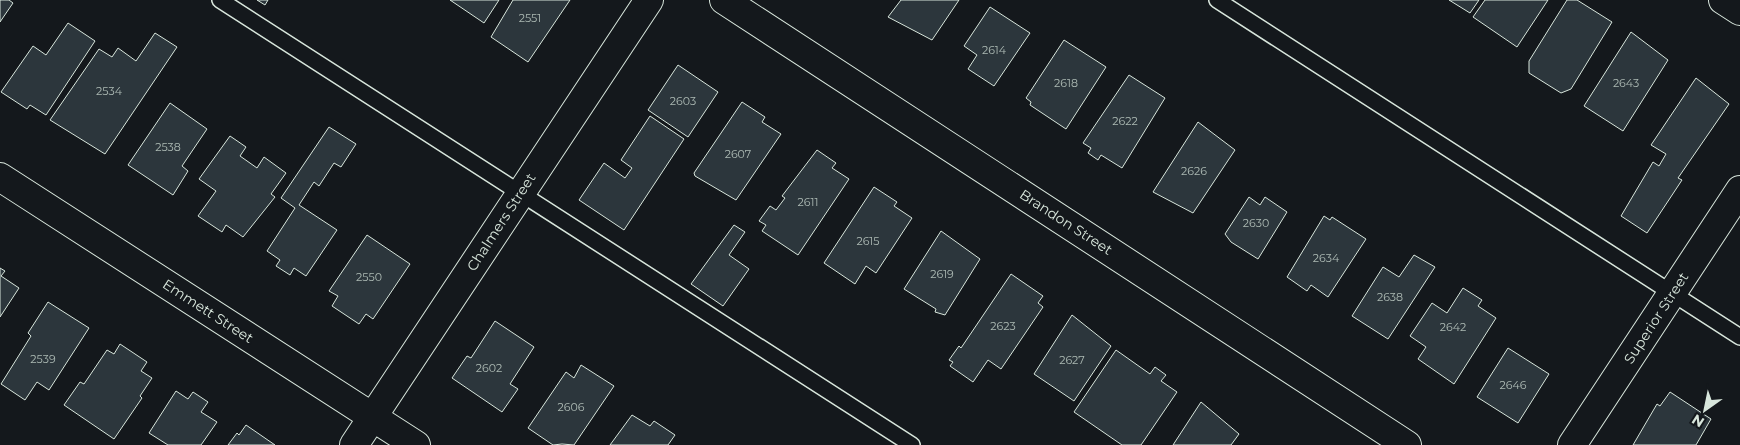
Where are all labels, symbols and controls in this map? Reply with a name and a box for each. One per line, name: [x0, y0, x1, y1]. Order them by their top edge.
house number: 2551: [519, 11, 541, 25]
house number: 2614: [982, 43, 1007, 57]
house number: 2618: [1054, 76, 1078, 90]
house number: 2643: [1613, 76, 1639, 90]
house number: 2534: [96, 84, 123, 98]
house number: 2603: [670, 94, 696, 108]
house number: 2622: [1112, 114, 1138, 128]
house number: 2538: [155, 140, 181, 154]
house number: 2607: [725, 147, 751, 161]
house number: 2626: [1181, 164, 1207, 178]
street label: Chalmers Street: [463, 169, 540, 274]
street label: Brandon Street: [1016, 185, 1116, 259]
house number: 2611: [798, 195, 818, 209]
house number: 2630: [1243, 216, 1269, 230]
house number: 2615: [856, 234, 880, 248]
house number: 2634: [1313, 251, 1340, 265]
house number: 2619: [930, 267, 954, 281]
street label: Superior Street: [1620, 269, 1692, 367]
house number: 2550: [356, 270, 382, 284]
street label: Emmett Street: [159, 275, 257, 347]
house number: 2638: [1377, 290, 1403, 304]
house number: 2623: [990, 319, 1016, 333]
house number: 2642: [1440, 320, 1466, 334]
house number: 2539: [30, 352, 56, 366]
house number: 2627: [1059, 353, 1085, 367]
house number: 2602: [476, 361, 502, 375]
house number: 2646: [1500, 378, 1527, 392]
north arrow: [1680, 385, 1730, 435]
house number: 2606: [558, 400, 585, 414]
text: N: [1688, 410, 1708, 432]

